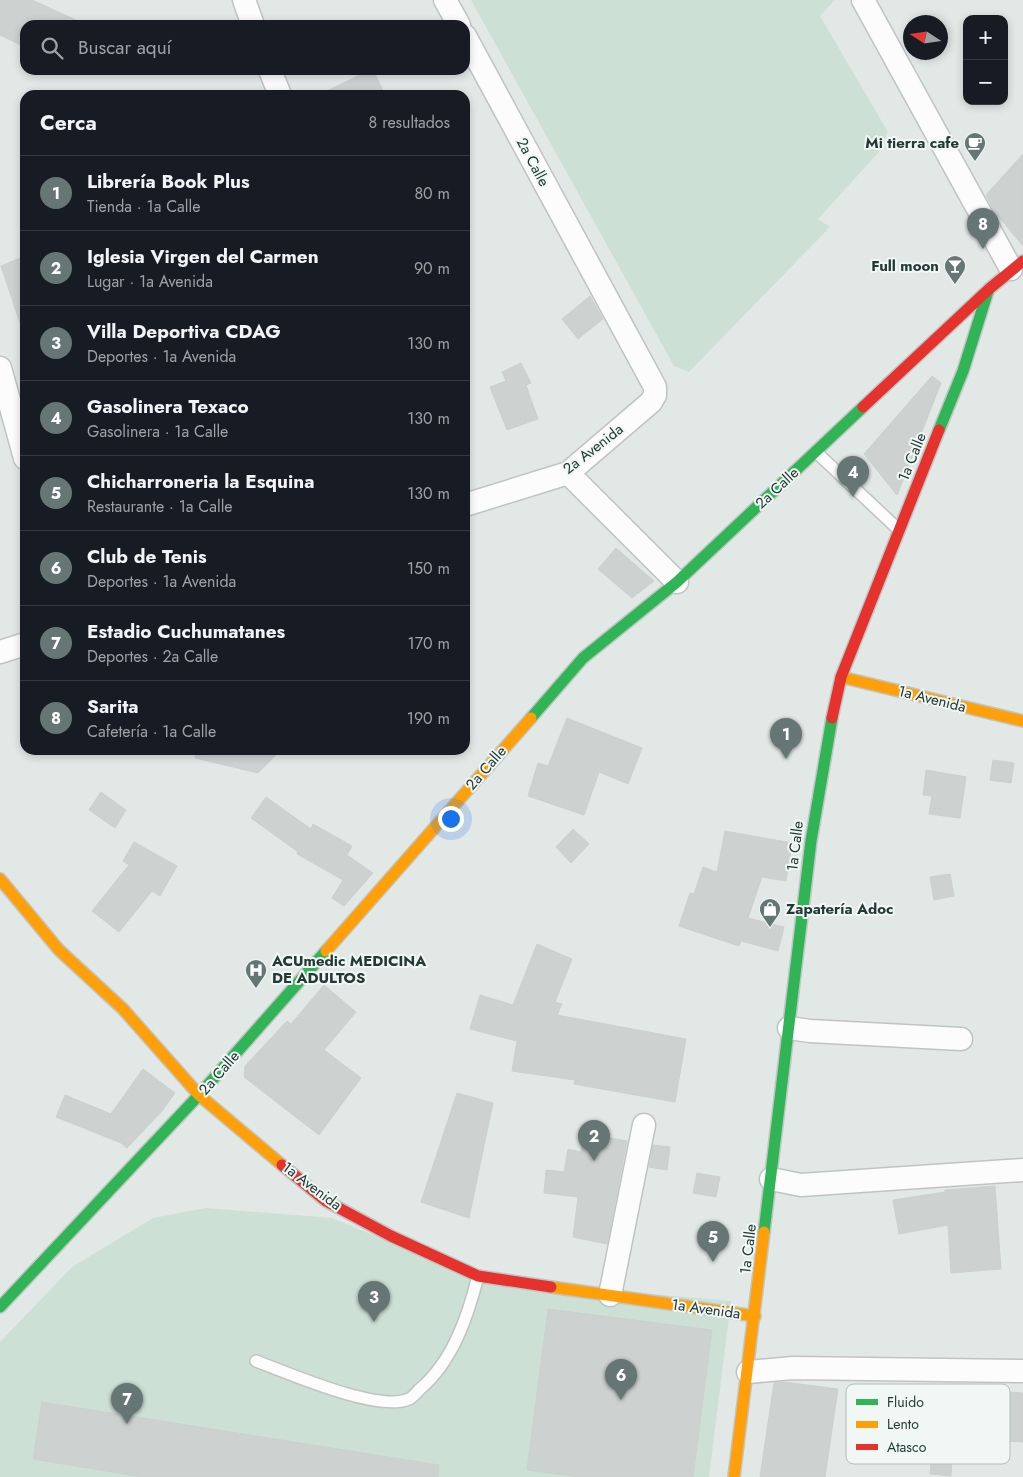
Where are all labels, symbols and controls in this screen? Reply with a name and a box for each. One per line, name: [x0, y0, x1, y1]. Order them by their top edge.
north arrow: [903, 15, 948, 60]
map controls: [963, 15, 1008, 105]
button: +: [963, 15, 1008, 60]
search box: [20, 20, 470, 75]
icon: search: [38, 34, 66, 62]
text: Buscar aquí: [78, 34, 172, 61]
button: −: [963, 60, 1008, 105]
text: Cerca: [40, 108, 97, 138]
text: 8 resultados: [369, 111, 450, 134]
cafe icon: Mi tierra cafe: [963, 131, 987, 162]
place label: Mi tierra cafe: [865, 132, 959, 154]
street label: 2a Calle: [511, 134, 555, 191]
text: Librería Book Plus: [87, 168, 250, 195]
text: 1: [52, 182, 60, 205]
text: 80 m: [414, 182, 450, 205]
text: Tienda · 1a Calle: [87, 195, 200, 218]
pin: 8: [967, 208, 999, 249]
text: Iglesia Virgen del Carmen: [87, 243, 319, 270]
bar icon: Full moon: [943, 254, 967, 285]
place label: Full moon: [871, 255, 939, 277]
text: 2: [51, 257, 61, 280]
text: 90 m: [414, 257, 450, 280]
text: Lugar · 1a Avenida: [87, 270, 213, 293]
text: Villa Deportiva CDAG: [87, 318, 281, 345]
text: 3: [51, 332, 61, 355]
text: 130 m: [407, 332, 450, 355]
text: Deportes · 1a Avenida: [87, 345, 236, 368]
text: Gasolinera Texaco: [87, 393, 249, 420]
text: 4: [50, 407, 62, 430]
text: 130 m: [407, 407, 450, 430]
street label: 2a Avenida: [558, 418, 628, 480]
text: Gasolinera · 1a Calle: [87, 420, 228, 443]
street label: 1a Calle: [892, 429, 932, 485]
pin: 4: [837, 456, 869, 497]
street label: 2a Calle: [750, 462, 804, 514]
text: Chicharroneria la Esquina: [87, 468, 314, 495]
text: 5: [51, 482, 61, 505]
text: 130 m: [407, 482, 450, 505]
text: Restaurante · 1a Calle: [87, 495, 233, 518]
text: Club de Tenis: [87, 543, 207, 570]
text: 6: [51, 557, 61, 580]
text: 150 m: [407, 557, 450, 580]
text: Deportes · 1a Avenida: [87, 570, 236, 593]
text: Estadio Cuchumatanes: [87, 618, 285, 645]
text: 7: [51, 632, 61, 655]
text: 170 m: [408, 632, 450, 655]
text: Deportes · 2a Calle: [87, 645, 218, 668]
street label: 1a Avenida: [896, 680, 968, 718]
text: Sarita: [87, 693, 138, 720]
text: 8: [51, 707, 61, 730]
text: 190 m: [407, 707, 450, 730]
pin: 1: [770, 718, 802, 759]
text: Cafetería · 1a Calle: [87, 720, 216, 743]
street label: 2a Calle: [461, 741, 512, 795]
your location: [438, 806, 464, 832]
street label: 1a Calle: [781, 819, 809, 872]
shop icon: Zapatería Adoc: [758, 897, 782, 928]
place label: Zapatería Adoc: [786, 898, 894, 920]
place label: ACUmedic MEDICINA DE ADULTOS: [271, 950, 427, 989]
hospital icon: ACUmedic MEDICINA DE ADULTOS: [244, 958, 268, 989]
street label: 2a Calle: [194, 1046, 245, 1100]
pin: 2: [578, 1120, 610, 1161]
street label: 1a Avenida: [278, 1156, 346, 1216]
pin: 5: [697, 1221, 729, 1262]
street label: 1a Calle: [734, 1222, 762, 1275]
pin: 3: [358, 1281, 390, 1322]
street label: 1a Avenida: [670, 1293, 742, 1325]
pin: 6: [605, 1359, 637, 1400]
pin: 7: [111, 1383, 143, 1424]
legend: [846, 1384, 1010, 1464]
text: Fluido: [887, 1392, 924, 1412]
text: Lento: [887, 1414, 919, 1434]
text: Atasco: [887, 1437, 927, 1457]

